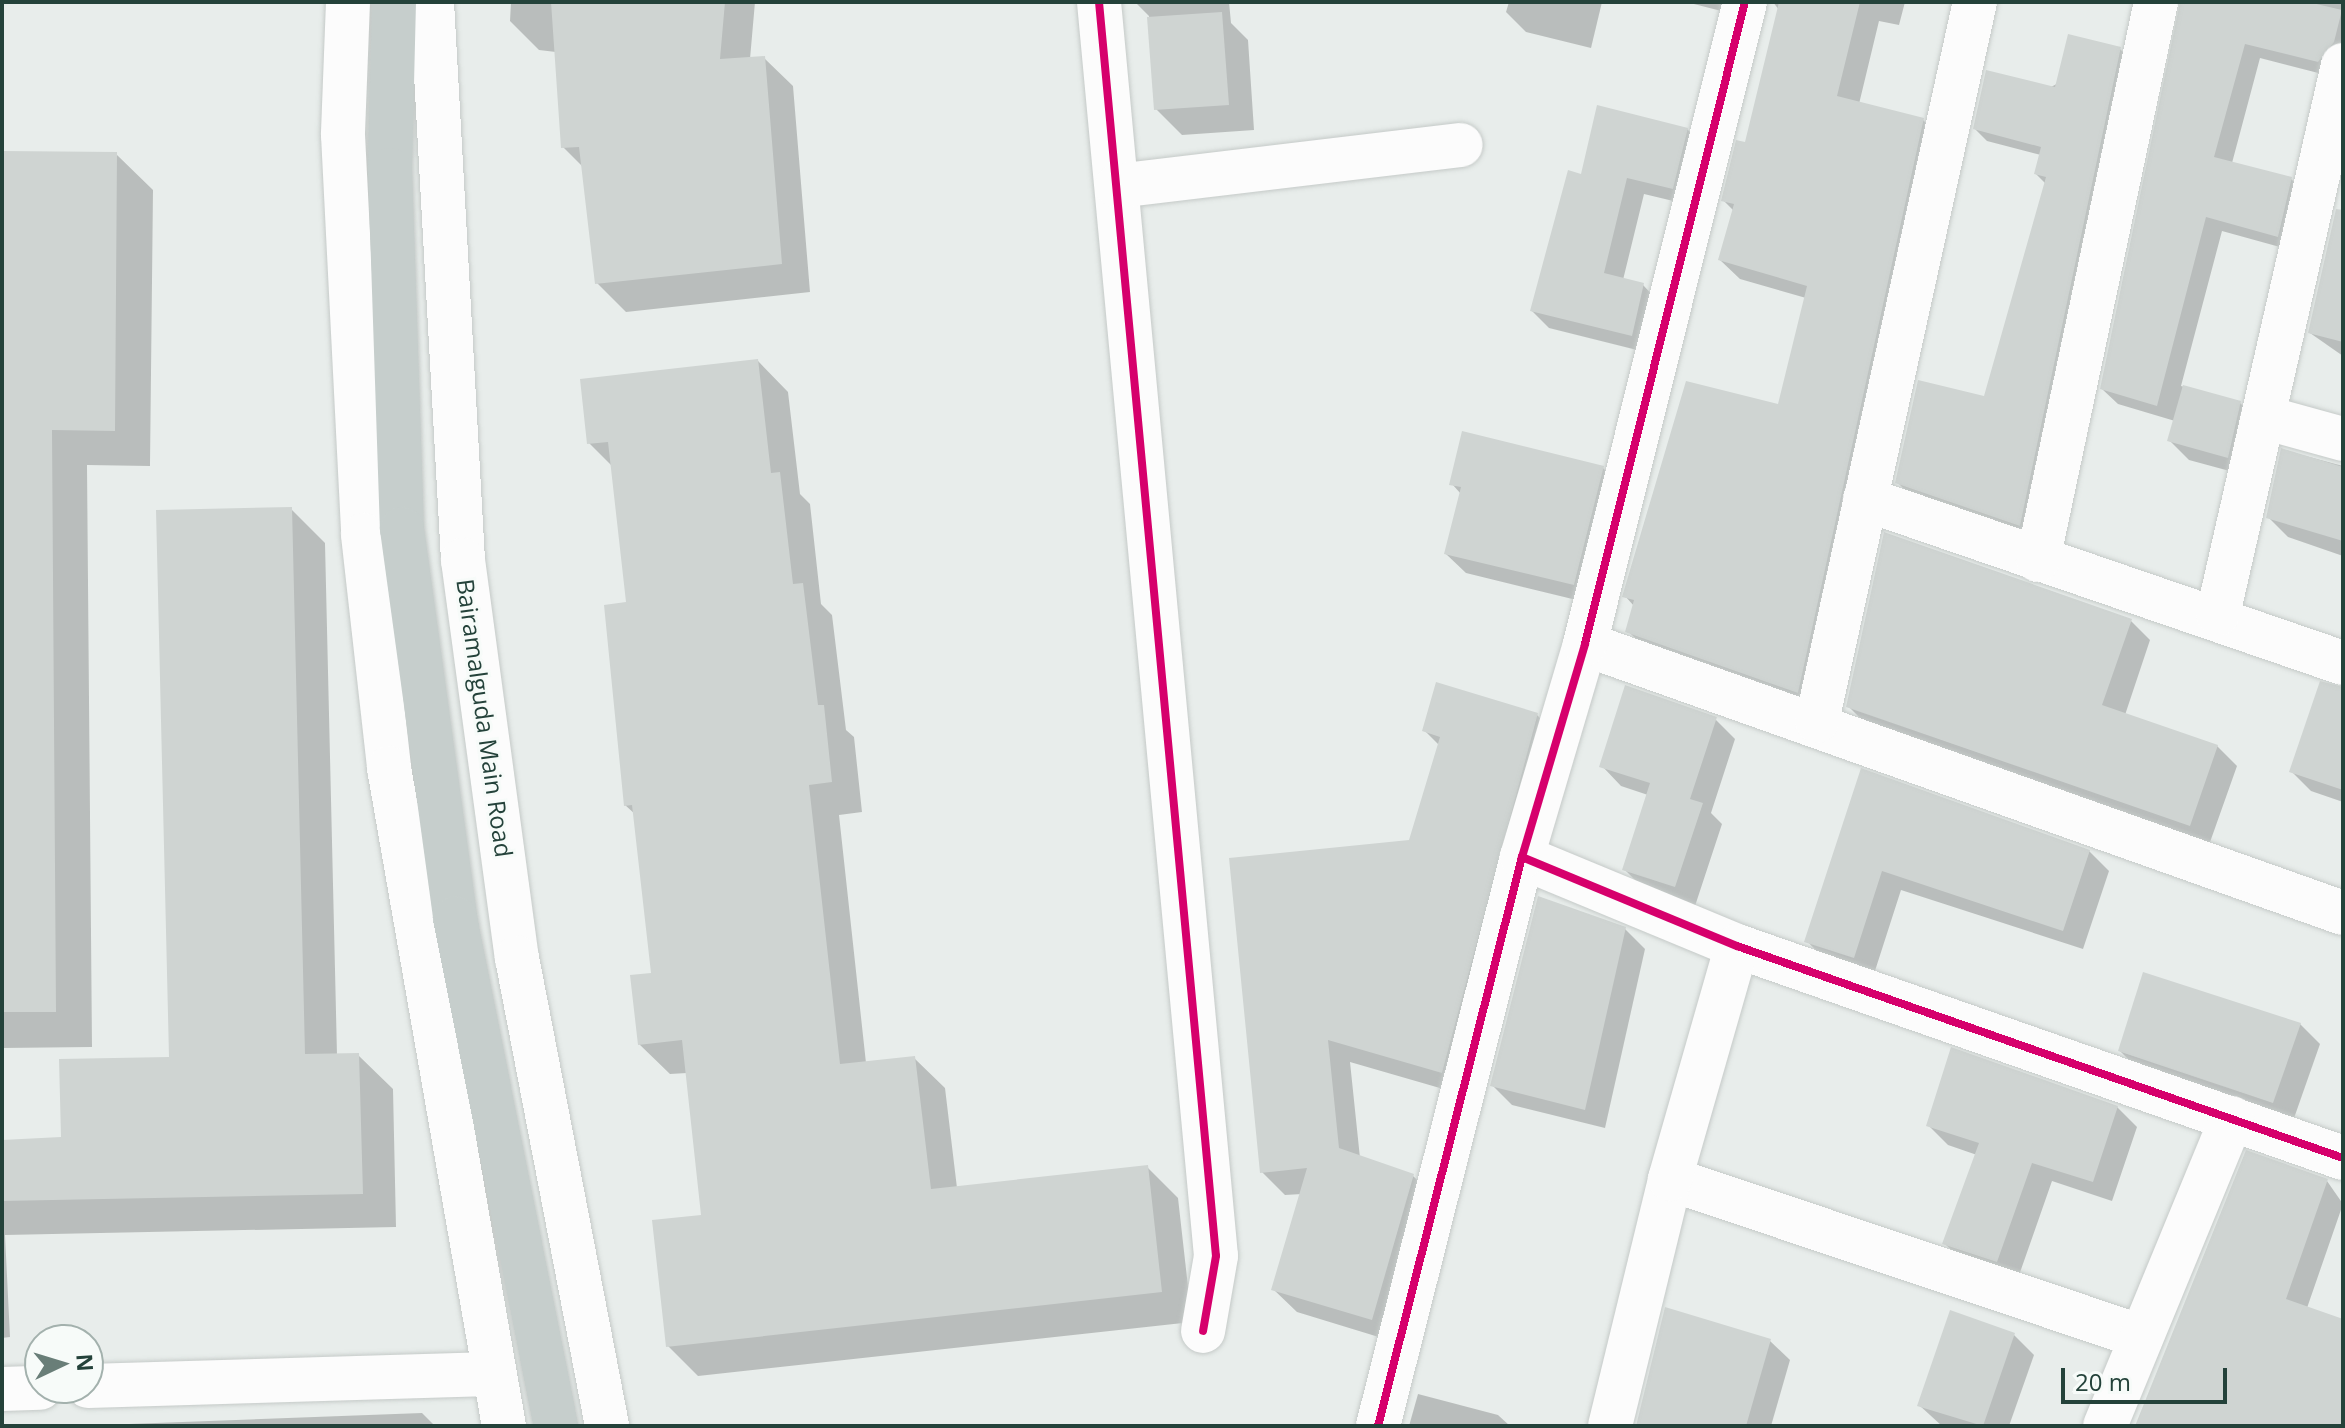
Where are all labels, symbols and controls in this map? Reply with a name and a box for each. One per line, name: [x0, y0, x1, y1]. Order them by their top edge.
street label: Bairamalguda Main Road: [451, 577, 519, 859]
north arrow: [24, 1324, 104, 1404]
text: N: [70, 1352, 102, 1372]
scale bar: [2065, 1352, 2231, 1402]
text: 20 m: [2075, 1365, 2131, 1398]

